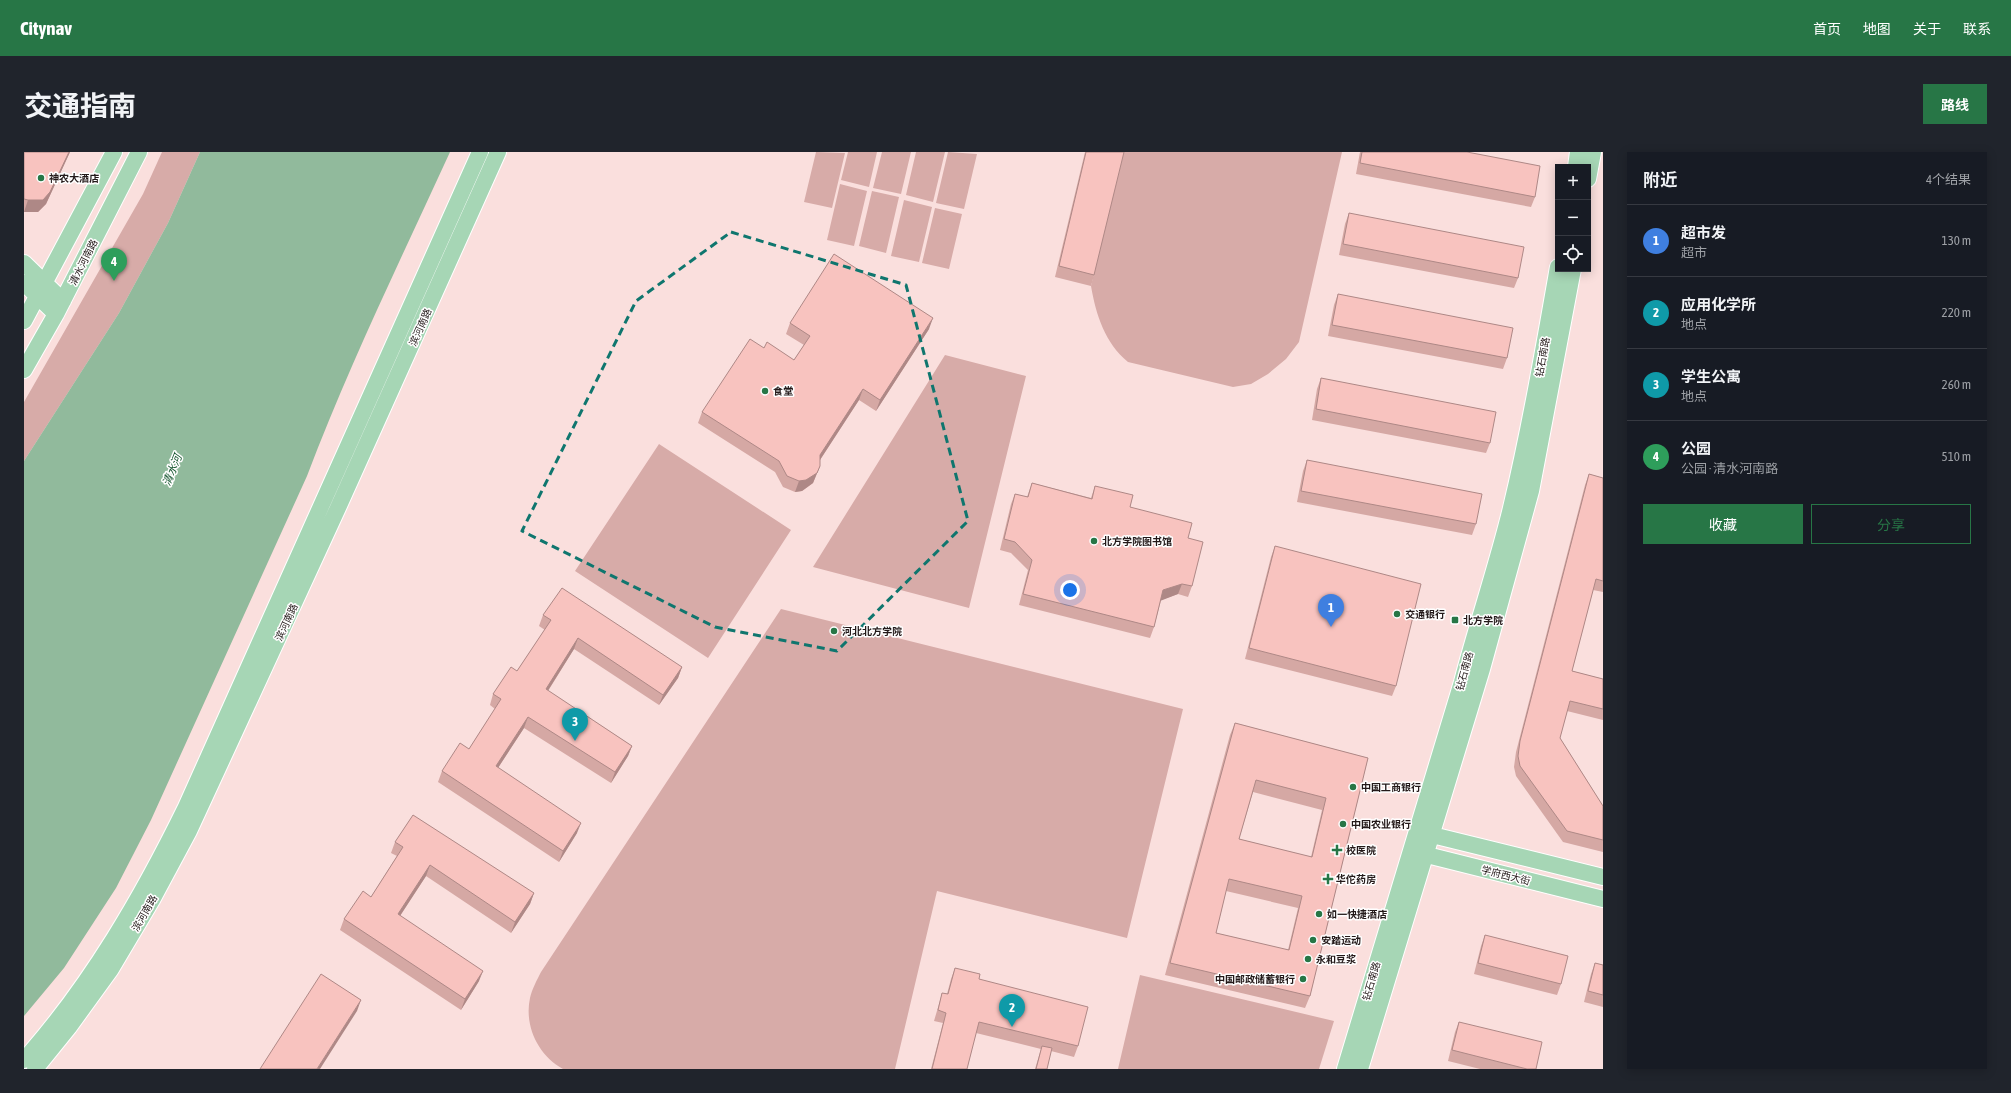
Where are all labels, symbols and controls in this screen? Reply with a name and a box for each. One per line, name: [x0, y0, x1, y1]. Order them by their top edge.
text: Citynav: [20, 17, 72, 39]
text: 首页: [1813, 21, 1841, 37]
text: 地图: [1863, 21, 1891, 37]
text: 关于: [1913, 21, 1941, 37]
text: 联系: [1963, 21, 1991, 37]
button: 路线: [1923, 84, 1987, 124]
text: 交通指南: [24, 90, 136, 122]
map controls: [1555, 164, 1591, 272]
button: +: [1555, 164, 1591, 200]
text: 附近: [1643, 170, 1677, 190]
place label: 神农大酒店: [49, 172, 99, 184]
text: 4个结果: [1926, 172, 1971, 187]
marker: 神农大酒店: [36, 173, 46, 183]
button: −: [1555, 200, 1591, 236]
text: 超市发: [1681, 224, 1726, 241]
text: 1: [1653, 233, 1659, 248]
text: 130 m: [1942, 233, 1971, 248]
button: locate: [1555, 236, 1591, 272]
street label: 清水河南路: [67, 237, 100, 287]
text: 超市: [1681, 245, 1707, 260]
pin: 4: [101, 248, 127, 281]
text: 应用化学所: [1681, 296, 1756, 313]
text: 2: [1653, 305, 1659, 320]
text: 220 m: [1942, 305, 1971, 320]
street label: 滨河南路: [407, 307, 434, 348]
text: 地点: [1681, 317, 1707, 332]
street label: 钻石南路: [1534, 336, 1551, 378]
text: 学生公寓: [1681, 368, 1741, 385]
text: 3: [1653, 377, 1659, 392]
text: 260 m: [1942, 377, 1971, 392]
marker: 食堂: [760, 386, 770, 396]
place label: 食堂: [773, 386, 793, 397]
text: 地点: [1681, 389, 1707, 404]
text: 公园: [1681, 440, 1711, 457]
text: 4: [1653, 449, 1659, 464]
text: 510 m: [1942, 449, 1971, 464]
water label: 清水河: [160, 451, 184, 488]
text: 公园 · 清水河南路: [1681, 461, 1778, 476]
button: 收藏: [1643, 504, 1803, 544]
button: 分享: [1811, 504, 1971, 544]
marker: 北方学院图书馆: [1089, 536, 1099, 546]
place label: 北方学院图书馆: [1102, 536, 1172, 547]
your location: [1060, 580, 1080, 600]
pin: 1: [1318, 594, 1344, 627]
street label: 滨河南路: [273, 602, 300, 643]
marker: 交通银行: [1392, 609, 1402, 619]
place label: 交通银行: [1405, 609, 1445, 620]
marker: 北方学院: [1450, 615, 1460, 625]
place label: 北方学院: [1463, 615, 1503, 626]
marker: 河北北方学院: [829, 626, 839, 636]
place label: 河北北方学院: [842, 626, 902, 637]
street label: 钻石南路: [1454, 650, 1475, 692]
pin: 3: [562, 708, 588, 741]
marker: 中国工商银行: [1348, 782, 1358, 792]
place label: 中国工商银行: [1361, 782, 1421, 793]
marker: 中国农业银行: [1338, 819, 1348, 829]
place label: 中国农业银行: [1351, 819, 1411, 830]
marker: 校医院: [1331, 844, 1343, 856]
place label: 校医院: [1346, 844, 1376, 856]
street label: 学府西大街: [1480, 864, 1531, 887]
place label: 华佗药房: [1336, 873, 1376, 885]
marker: 华佗药房: [1323, 874, 1333, 884]
street label: 滨河南路: [130, 893, 159, 933]
place label: 如一快捷酒店: [1327, 908, 1387, 920]
marker: 如一快捷酒店: [1314, 909, 1324, 919]
marker: 安踏运动: [1308, 935, 1318, 945]
place label: 安踏运动: [1321, 935, 1361, 946]
marker: 永和豆浆: [1303, 954, 1313, 964]
place label: 永和豆浆: [1316, 954, 1356, 965]
street label: 钻石南路: [1361, 960, 1382, 1002]
place label: 中国邮政储蓄银行: [1215, 973, 1295, 985]
marker: 中国邮政储蓄银行: [1298, 974, 1308, 984]
pin: 2: [999, 994, 1025, 1027]

